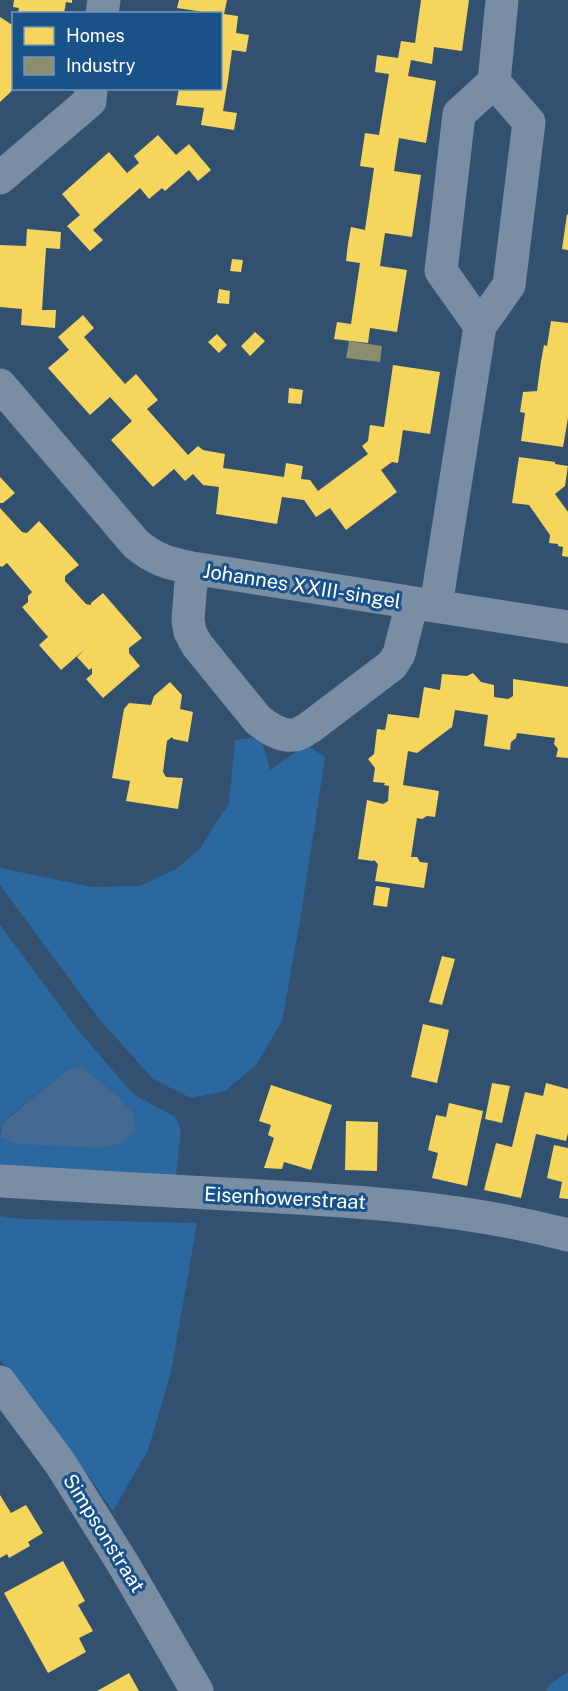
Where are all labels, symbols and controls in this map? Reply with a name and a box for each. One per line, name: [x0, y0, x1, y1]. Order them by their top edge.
legend: [12, 12, 222, 90]
text: Homes: [66, 25, 125, 46]
text: Industry: [66, 55, 136, 76]
street label: Johannes XXIII-singel: [201, 558, 403, 614]
street label: Eisenhowerstraat: [204, 1182, 366, 1214]
street label: Simpsonstraat: [58, 1469, 150, 1597]

